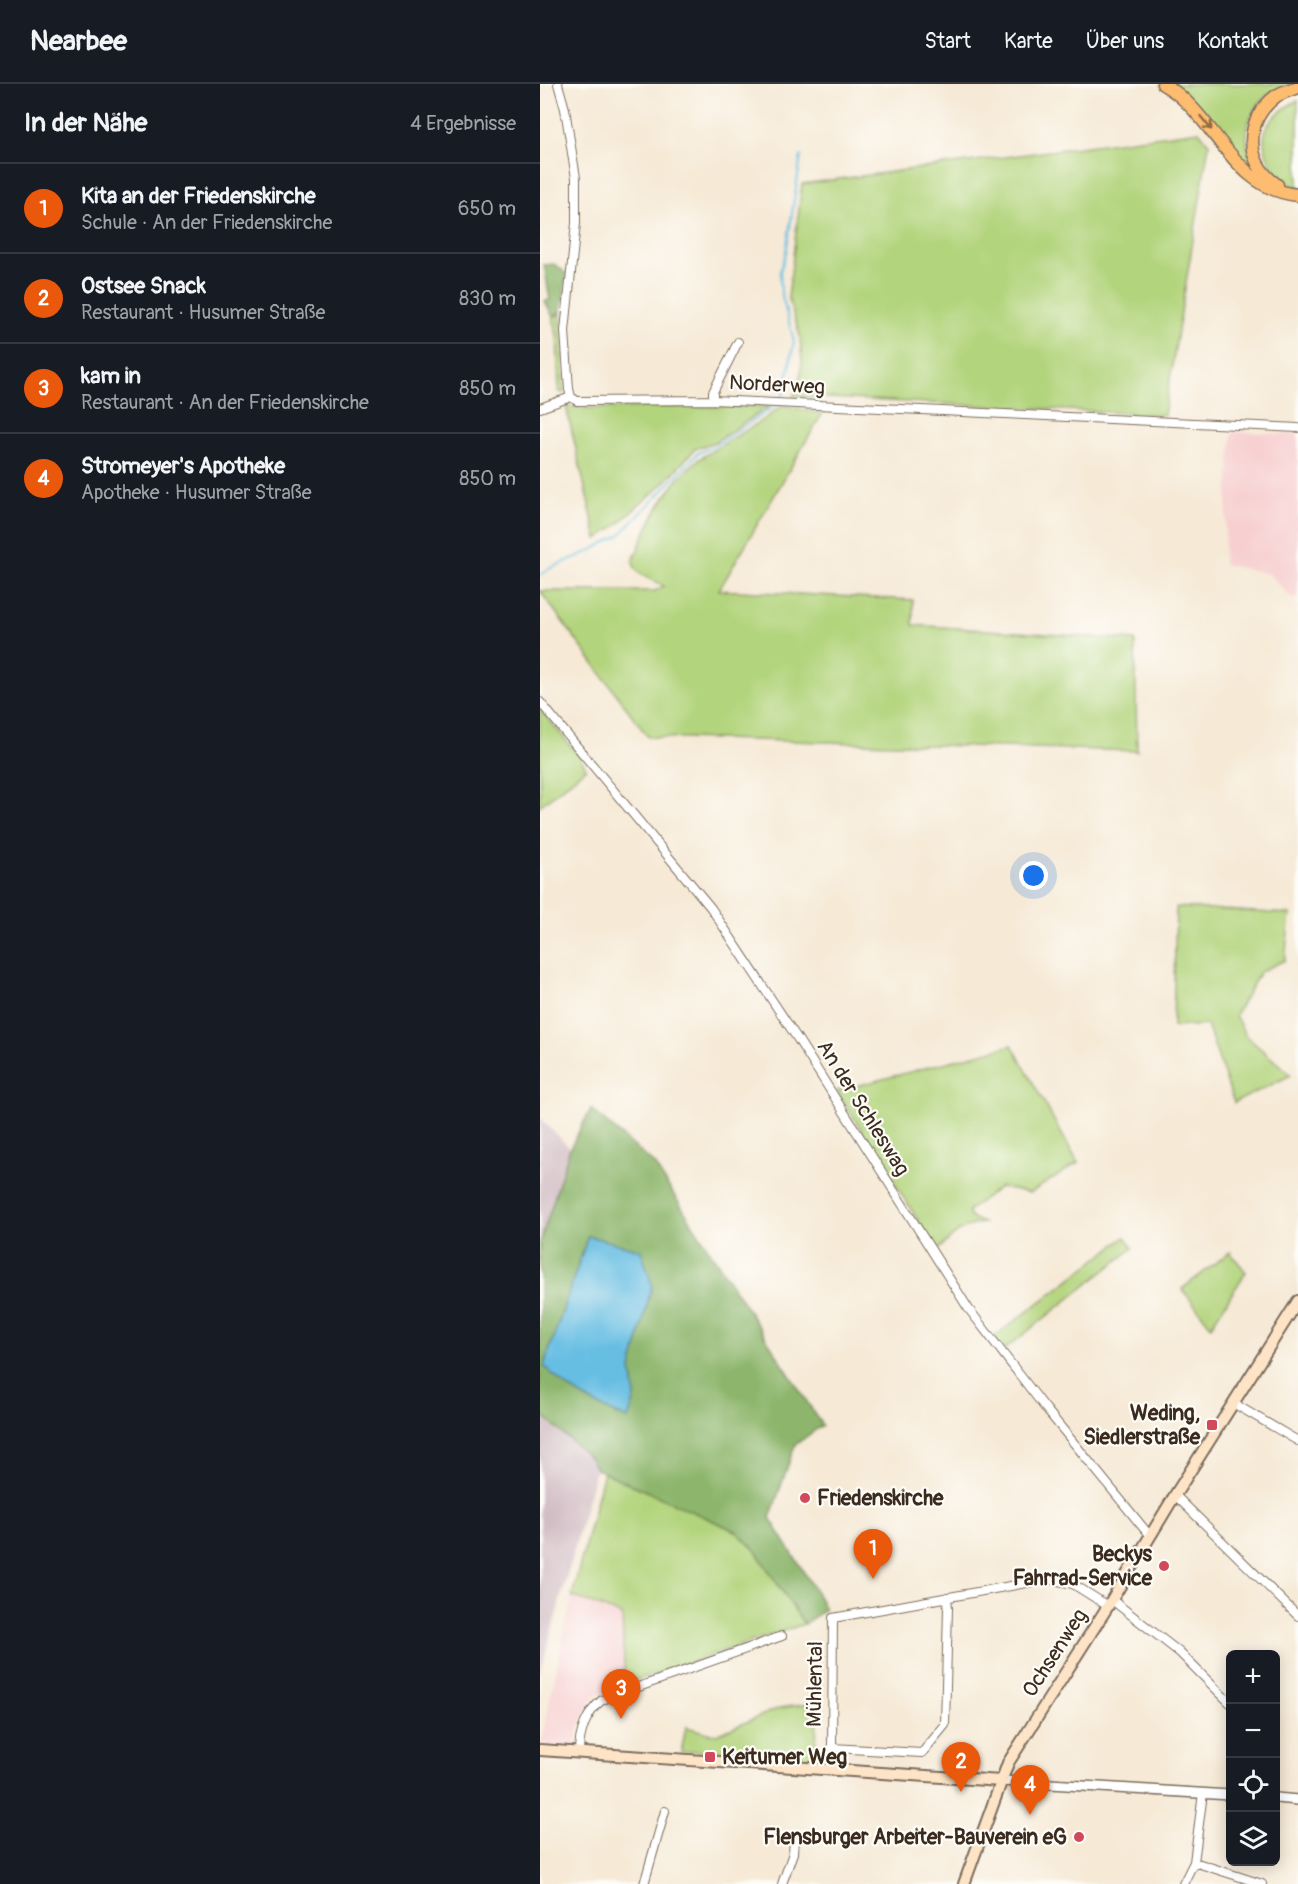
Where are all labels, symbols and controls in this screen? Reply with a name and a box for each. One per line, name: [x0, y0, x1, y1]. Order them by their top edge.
text: Nearbee: [30, 24, 127, 59]
text: Start: [925, 28, 971, 55]
text: Karte: [1004, 28, 1053, 55]
text: Über uns: [1086, 28, 1164, 55]
text: Kontakt: [1197, 28, 1268, 55]
text: In der Nähe: [24, 107, 147, 139]
text: 4 Ergebnisse: [410, 111, 516, 136]
one-way arrow: [1200, 115, 1213, 131]
text: Kita an der Friedenskirche: [81, 182, 316, 210]
text: 1: [40, 196, 47, 221]
text: 650 m: [458, 196, 516, 221]
text: Schule · An der Friedenskirche: [81, 210, 332, 235]
text: Ostsee Snack: [81, 272, 206, 300]
text: 2: [38, 286, 49, 311]
text: 830 m: [459, 286, 516, 311]
text: Restaurant · Husumer Straße: [81, 300, 325, 325]
text: kam in: [81, 362, 141, 390]
street label: Norderweg: [728, 369, 826, 401]
text: 3: [38, 376, 49, 401]
text: 850 m: [459, 376, 516, 401]
text: Restaurant · An der Friedenskirche: [81, 390, 369, 415]
text: Stromeyer's Apotheke: [81, 452, 285, 480]
text: 4: [38, 466, 49, 491]
text: 850 m: [459, 466, 516, 491]
text: Apotheke · Husumer Straße: [81, 480, 312, 505]
your location: [1019, 861, 1048, 890]
street label: An der Schleswag: [810, 1035, 916, 1181]
place label: Weding, Siedlerstraße: [1084, 1400, 1201, 1451]
marker: Weding, Siedlerstraße: [1205, 1418, 1219, 1432]
place label: Friedenskirche: [817, 1485, 944, 1512]
marker: Friedenskirche: [798, 1491, 812, 1505]
pin: 1: [854, 1530, 892, 1579]
place label: Beckys Fahrrad-Service: [1013, 1541, 1153, 1592]
marker: Beckys Fahrrad-Service: [1157, 1559, 1171, 1573]
street label: Ochsenweg: [1016, 1604, 1094, 1702]
street label: Mühlental: [801, 1641, 829, 1727]
map controls: [1226, 1650, 1280, 1866]
button: +: [1226, 1650, 1280, 1704]
pin: 3: [602, 1670, 640, 1719]
button: −: [1226, 1704, 1280, 1758]
pin: 2: [942, 1742, 980, 1792]
place label: Keitumer Weg: [722, 1744, 847, 1771]
marker: Keitumer Weg: [703, 1750, 717, 1764]
button: locate: [1226, 1758, 1280, 1812]
pin: 4: [1010, 1766, 1050, 1815]
button: layers: [1226, 1812, 1280, 1866]
place label: Flensburger Arbeiter-Bauverein eG: [763, 1824, 1067, 1851]
marker: Flensburger Arbeiter-Bauverein eG: [1072, 1830, 1086, 1844]

